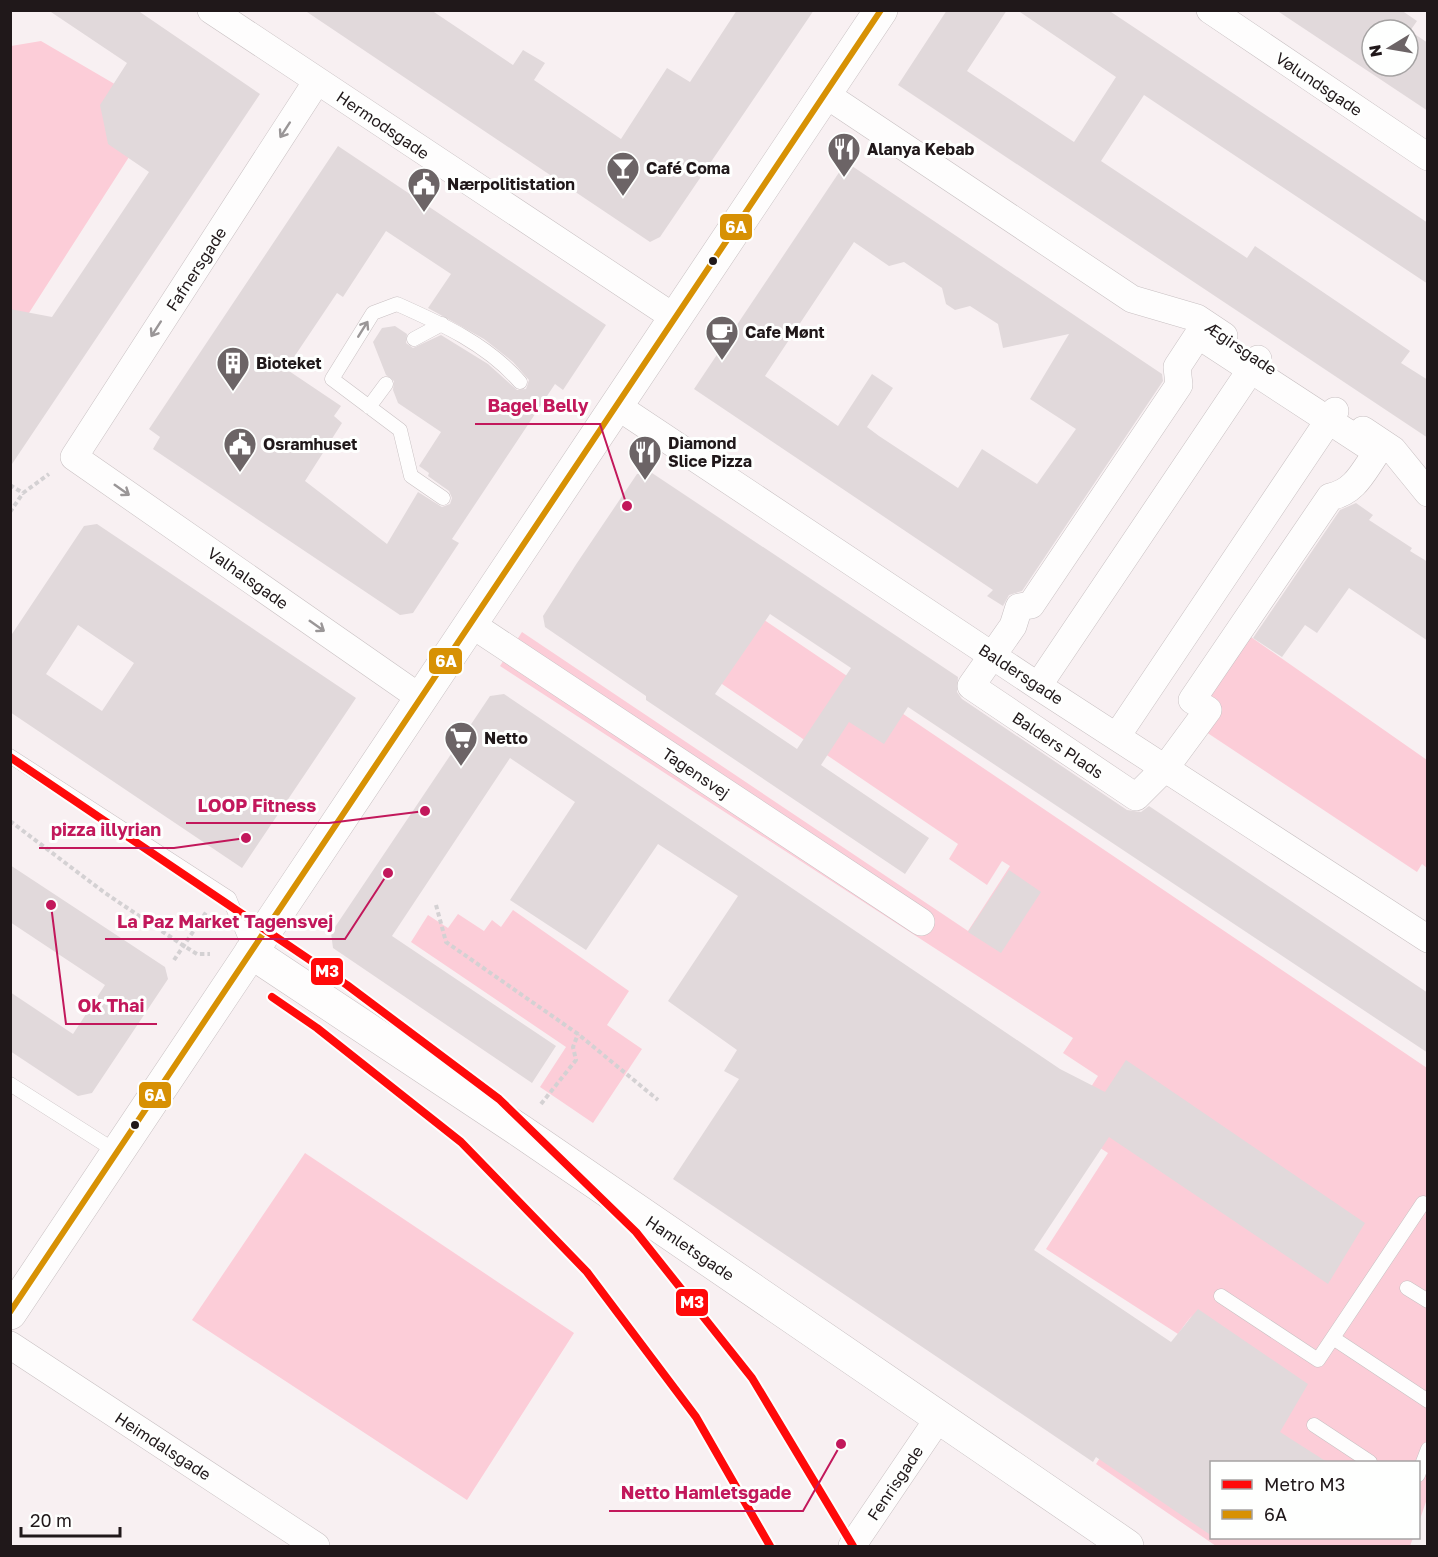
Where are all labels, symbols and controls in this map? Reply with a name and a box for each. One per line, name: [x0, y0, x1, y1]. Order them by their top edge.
north arrow: [1360, 18, 1420, 78]
text: N: [1364, 43, 1386, 59]
street label: Vølundsgade: [1272, 48, 1366, 120]
street label: Hermodsgade: [333, 87, 433, 163]
one-way arrow: [279, 122, 291, 138]
restaurant icon: Alanya Kebab: [826, 131, 862, 178]
place label: Alanya Kebab: [867, 139, 974, 159]
bar icon: Café Coma: [605, 150, 641, 197]
place label: Café Coma: [646, 158, 730, 178]
public building icon: Nærpolitistation: [406, 166, 442, 213]
place label: Nærpolitistation: [447, 174, 575, 194]
line badge: 6A: [719, 213, 753, 241]
text: 6A: [725, 217, 747, 237]
street label: Fafnersgade: [161, 223, 231, 315]
unlabelled marker: [707, 255, 719, 267]
cafe icon: Cafe Mønt: [704, 314, 740, 361]
street label: Ægirsgade: [1201, 317, 1281, 379]
one-way arrow: [150, 321, 163, 338]
one-way arrow: [358, 321, 370, 338]
place label: Cafe Mønt: [745, 322, 825, 342]
building icon: Bioteket: [215, 345, 251, 392]
place label: Bioteket: [256, 353, 322, 373]
callout: Bagel Belly: [475, 388, 600, 424]
text: Bagel Belly: [487, 394, 589, 416]
public building icon: Osramhuset: [222, 426, 258, 473]
place label: Diamond Slice Pizza: [668, 433, 752, 471]
place label: Osramhuset: [263, 434, 358, 454]
restaurant icon: Diamond Slice Pizza: [627, 434, 663, 481]
one-way arrow: [114, 484, 130, 496]
street label: Valhalsgade: [204, 543, 292, 613]
one-way arrow: [308, 620, 324, 632]
street label: Baldersgade: [975, 639, 1067, 709]
line badge: 6A: [428, 647, 463, 675]
text: 6A: [435, 651, 457, 671]
street label: Balders Plads: [1009, 707, 1107, 783]
supermarket icon: Netto: [443, 720, 479, 767]
place label: Netto: [484, 728, 528, 748]
street label: Tagensvej: [658, 743, 734, 803]
callout: LOOP Fitness: [186, 787, 329, 823]
text: LOOP Fitness: [198, 794, 316, 816]
callout: pizza illyrian: [39, 812, 174, 848]
text: pizza illyrian: [51, 818, 161, 840]
callout: La Paz Market Tagensvej: [105, 903, 345, 939]
text: La Paz Market Tagensvej: [117, 910, 333, 932]
line badge: M3: [310, 957, 344, 986]
text: M3: [315, 961, 339, 981]
callout: Ok Thai: [66, 988, 157, 1024]
text: Ok Thai: [78, 994, 144, 1016]
line badge: 6A: [138, 1081, 172, 1109]
text: 6A: [144, 1085, 166, 1105]
unlabelled marker: [129, 1119, 141, 1131]
street label: Hamletsgade: [642, 1211, 738, 1285]
line badge: M3: [675, 1288, 709, 1317]
text: M3: [680, 1292, 704, 1312]
street label: Heimdalsgade: [111, 1408, 215, 1484]
street label: Fenrisgade: [863, 1442, 927, 1524]
legend: [1210, 1461, 1420, 1539]
text: Metro M3: [1264, 1473, 1345, 1495]
callout: Netto Hamletsgade: [609, 1475, 803, 1511]
text: Netto Hamletsgade: [621, 1481, 792, 1503]
scale bar: [21, 1500, 120, 1538]
text: 6A: [1264, 1503, 1287, 1525]
text: 20 m: [30, 1509, 72, 1531]

